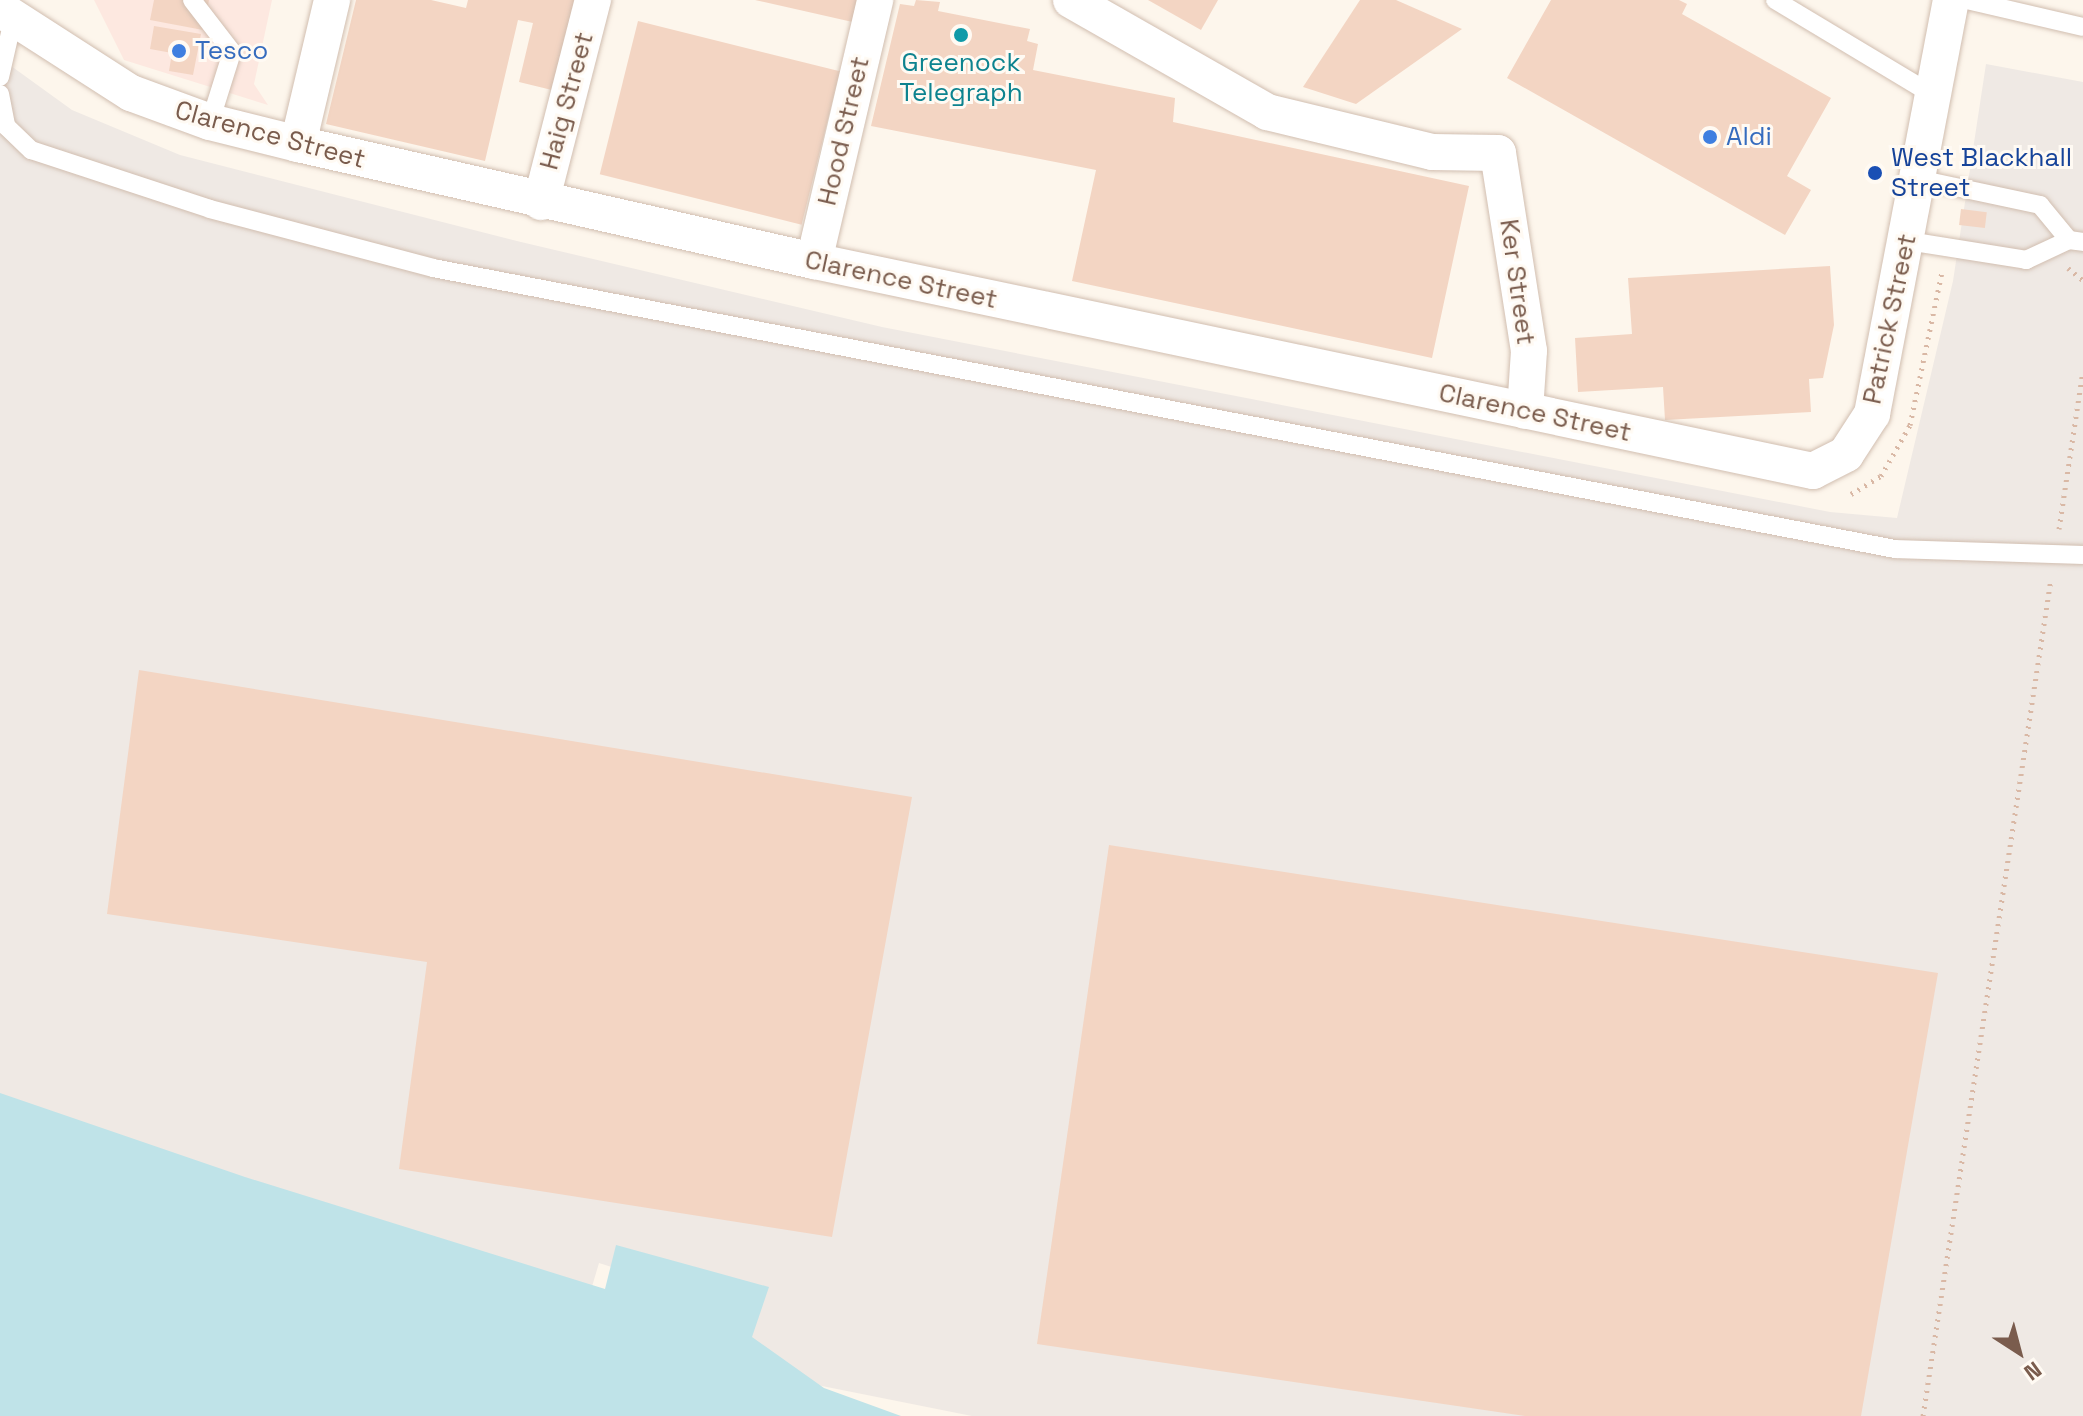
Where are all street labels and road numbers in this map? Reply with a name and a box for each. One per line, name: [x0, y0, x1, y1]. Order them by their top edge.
street label: Haig Street: [534, 29, 600, 173]
street label: Hood Street: [812, 53, 876, 209]
street label: Clarence Street: [171, 95, 369, 175]
street label: Ker Street: [1493, 217, 1541, 347]
street label: Patrick Street: [1857, 231, 1923, 407]
street label: Clarence Street: [802, 244, 1000, 316]
street label: Clarence Street: [1436, 377, 1634, 449]

